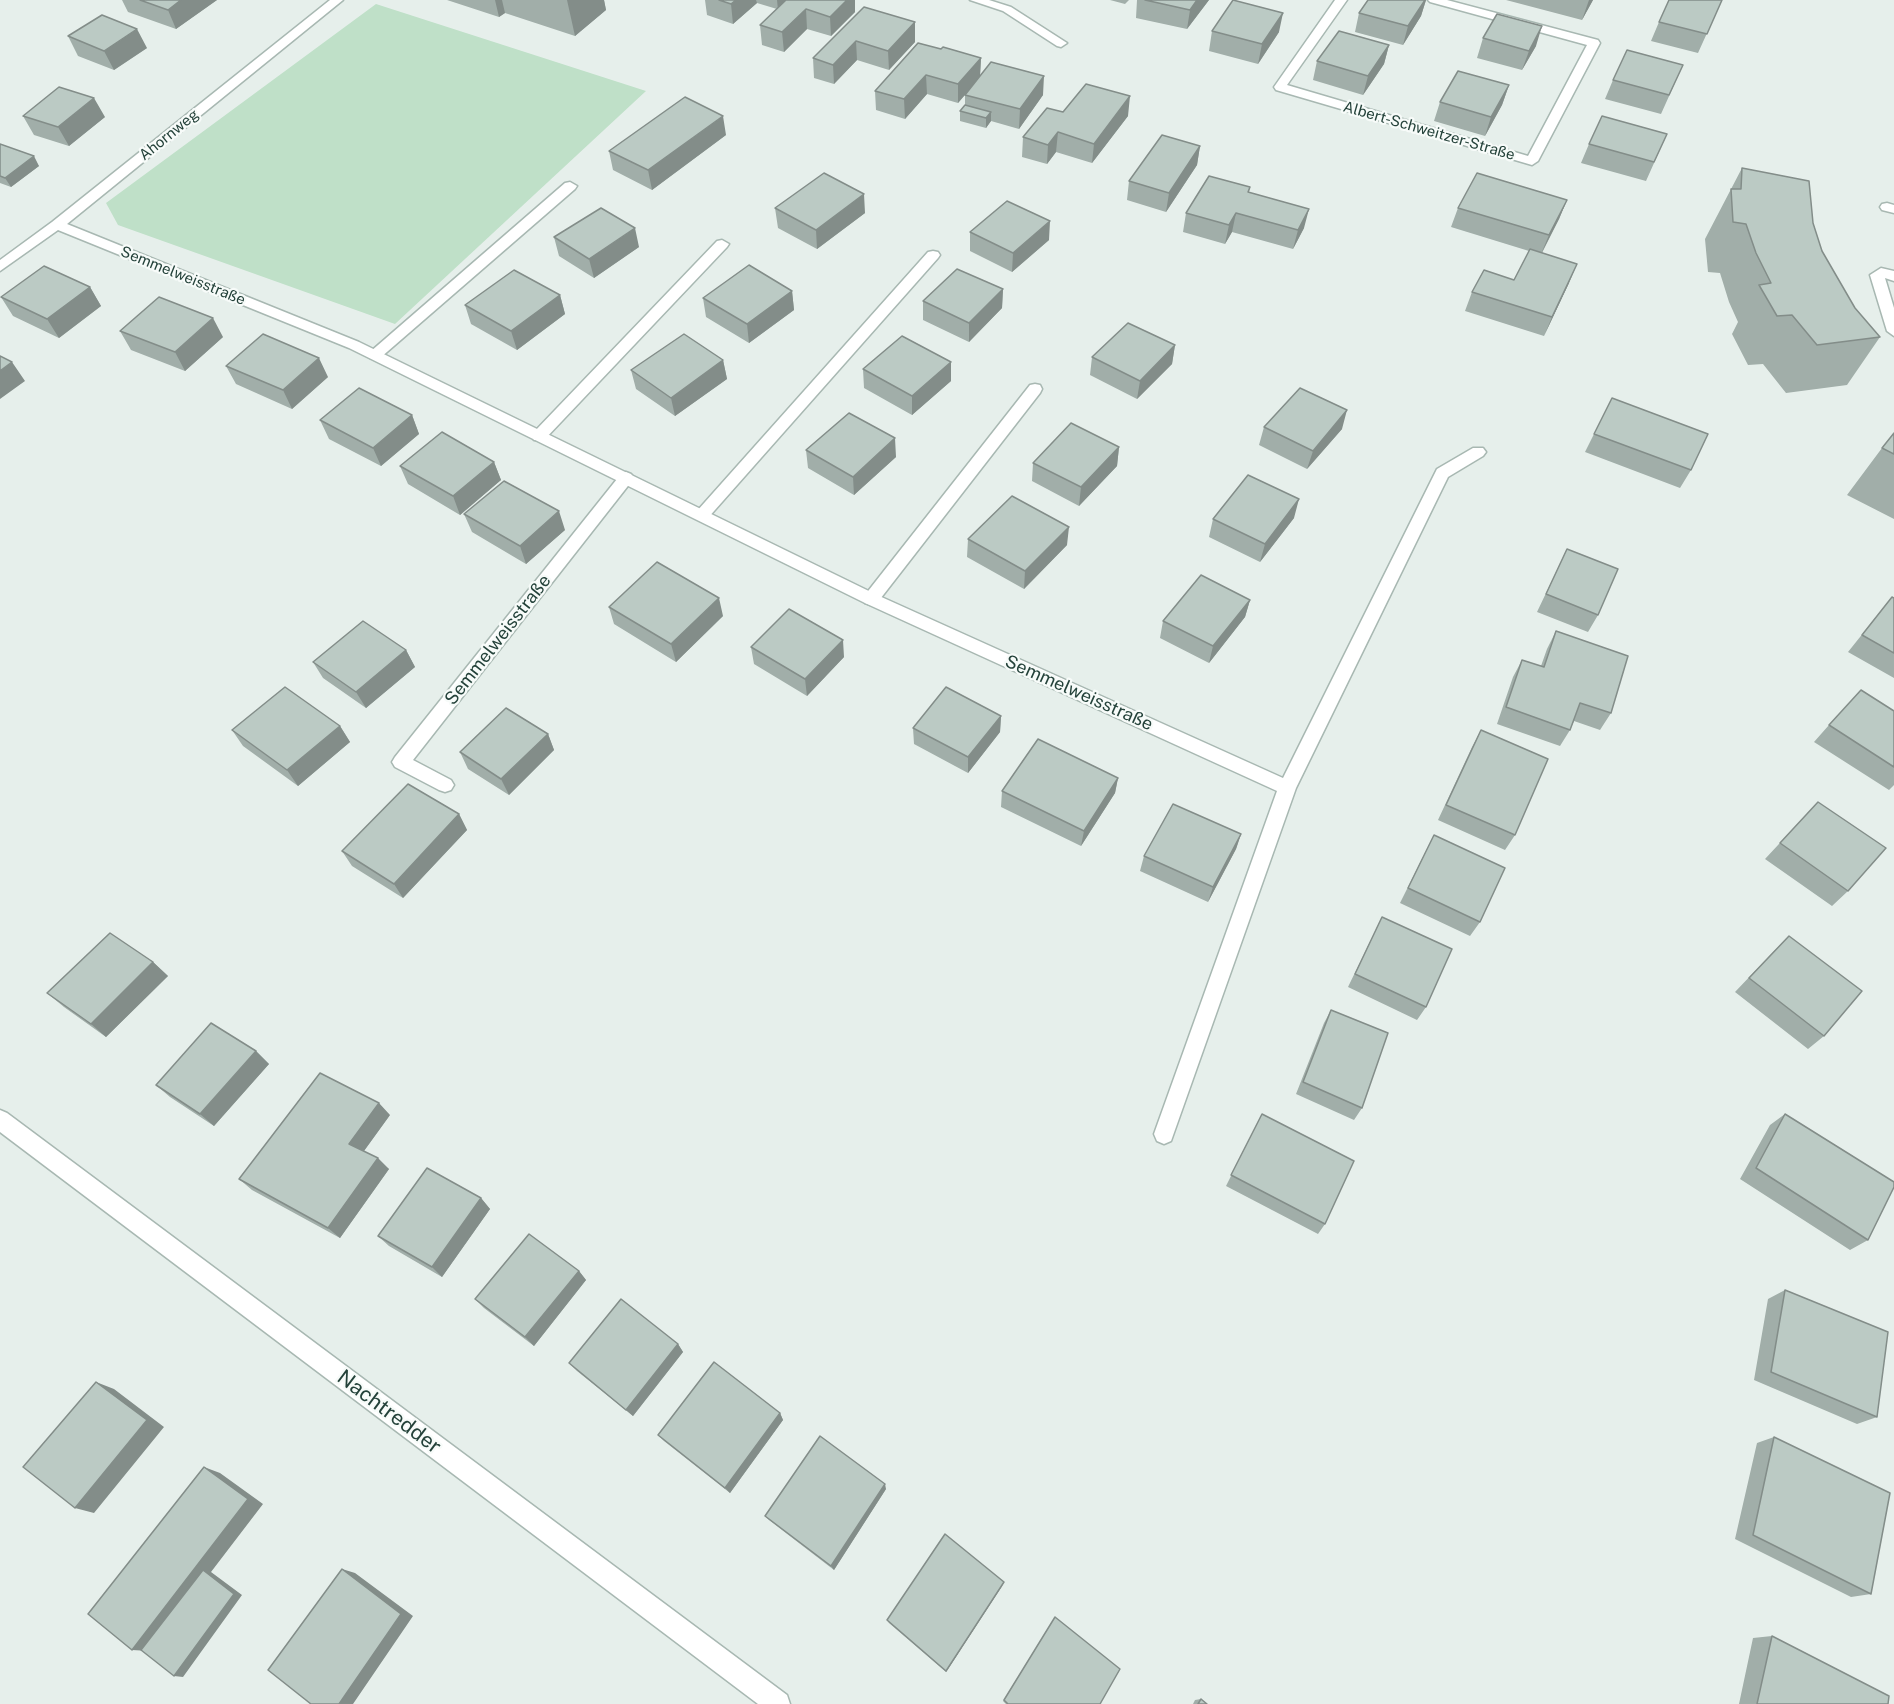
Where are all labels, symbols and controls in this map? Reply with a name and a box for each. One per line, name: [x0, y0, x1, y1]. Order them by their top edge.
street label: Albert-Schweitzer-Straße: [1341, 98, 1517, 164]
street label: Ahornweg: [136, 106, 202, 164]
street label: Semmelweisstraße: [118, 243, 248, 309]
street label: Semmelweisstraße: [440, 570, 556, 710]
street label: Semmelweisstraße: [1002, 651, 1156, 735]
street label: Nachtredder: [332, 1365, 446, 1459]

